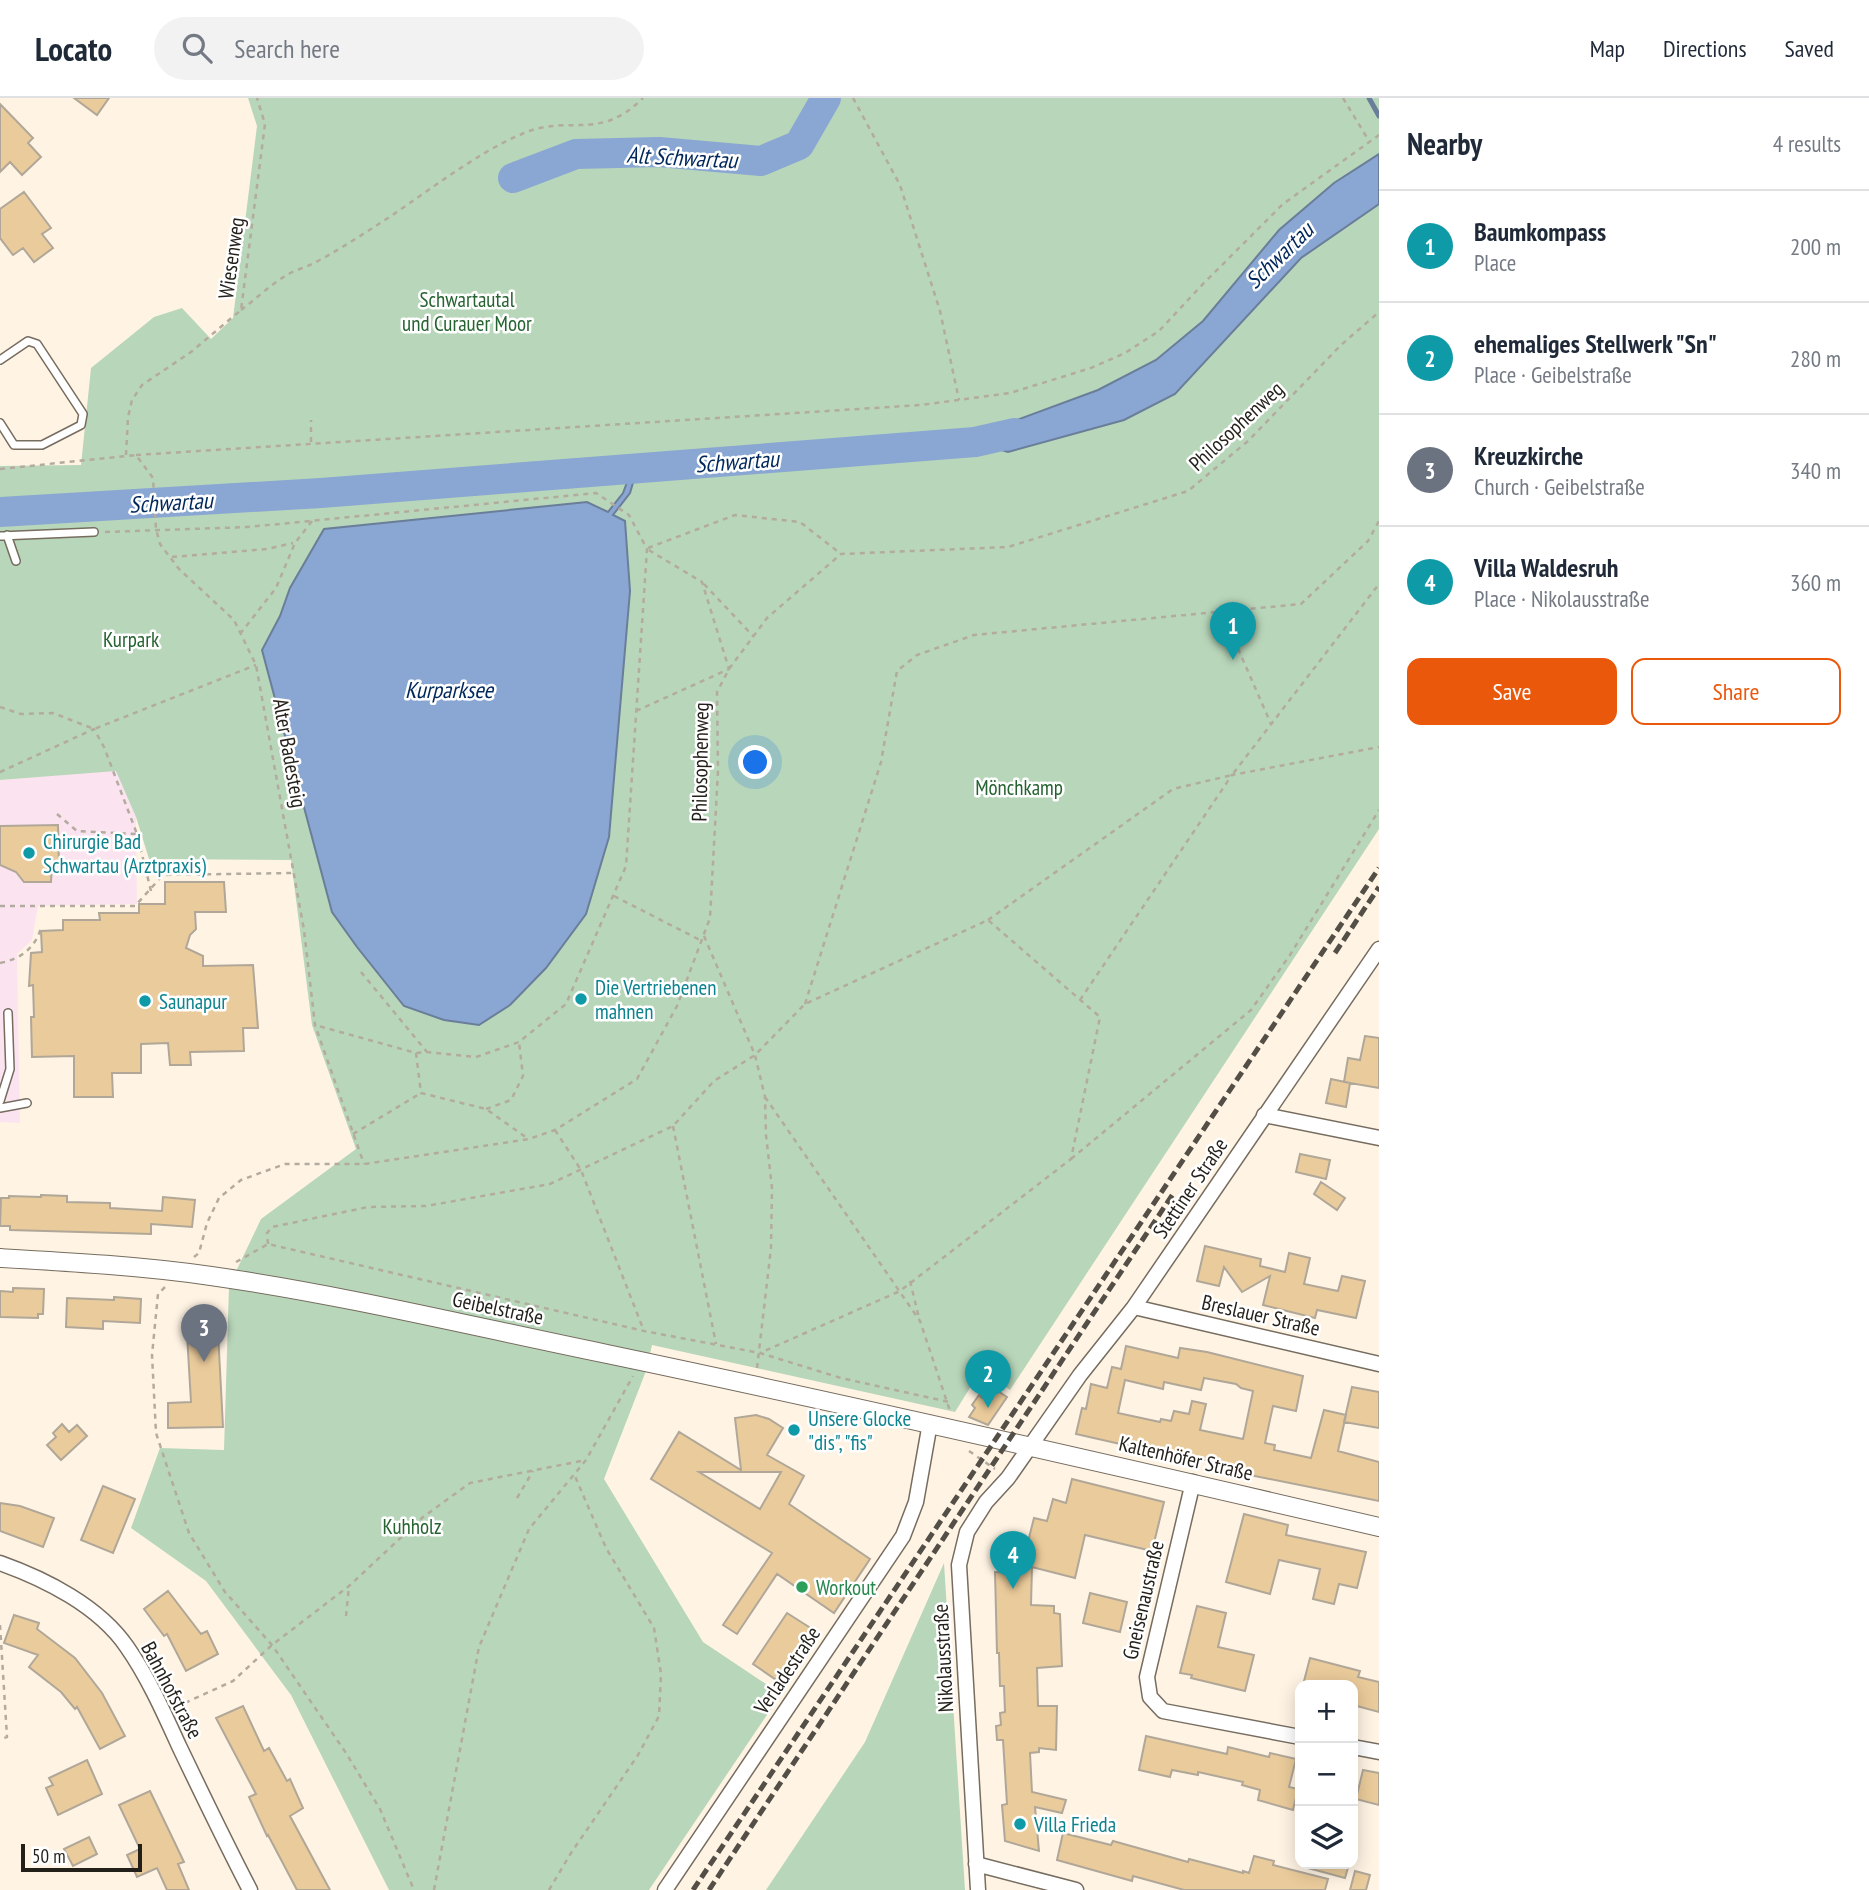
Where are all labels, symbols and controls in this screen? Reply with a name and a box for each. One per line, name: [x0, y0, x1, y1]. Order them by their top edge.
search box: [154, 17, 644, 80]
text: Locato: [35, 27, 112, 70]
icon: search: [178, 29, 216, 67]
text: Search here: [234, 32, 340, 65]
text: Map: [1590, 33, 1625, 64]
text: Directions: [1663, 33, 1747, 64]
text: Saved: [1785, 33, 1834, 64]
text: Nearby: [1407, 124, 1482, 163]
text: 4 results: [1773, 129, 1841, 158]
water label: Alt Schwartau: [626, 140, 740, 174]
water label: Schwartau: [1239, 214, 1320, 294]
street label: Wiesenweg: [212, 215, 250, 301]
text: Baumkompass: [1474, 215, 1606, 248]
text: 1: [1425, 232, 1436, 261]
text: 200 m: [1790, 232, 1841, 261]
text: Place: [1474, 248, 1516, 277]
park label: Schwartautal und Curauer Moor: [402, 286, 532, 337]
text: ehemaliges Stellwerk "Sn": [1474, 327, 1717, 360]
text: 2: [1425, 344, 1436, 373]
text: 280 m: [1790, 344, 1841, 373]
text: Place · Geibelstraße: [1474, 360, 1632, 389]
street label: Philosophenweg: [1183, 375, 1289, 477]
text: Kreuzkirche: [1474, 439, 1583, 472]
water label: Schwartau: [694, 443, 782, 478]
text: 3: [1425, 456, 1436, 485]
text: 340 m: [1790, 456, 1841, 485]
text: Church · Geibelstraße: [1474, 472, 1645, 501]
water label: Schwartau: [129, 485, 215, 519]
text: Villa Waldesruh: [1474, 551, 1618, 584]
text: 4: [1425, 568, 1436, 597]
text: 360 m: [1790, 568, 1841, 597]
text: Place · Nikolausstraße: [1474, 584, 1650, 613]
pin: 1: [1210, 602, 1256, 660]
park label: Kurpark: [103, 626, 159, 653]
button: Save: [1407, 658, 1617, 725]
button: Share: [1631, 658, 1841, 725]
water label: Kurparksee: [405, 675, 495, 704]
street label: Alter Badesteig: [267, 696, 313, 810]
street label: Philosophenweg: [685, 702, 715, 822]
your location: [738, 745, 772, 779]
park label: Mönchkamp: [975, 774, 1063, 801]
place label: Chirurgie Bad Schwartau (Arztpraxis): [43, 828, 206, 879]
marker: Chirurgie Bad Schwartau (Arztpraxis): [21, 845, 37, 861]
place label: Die Vertriebenen mahnen: [595, 974, 717, 1025]
place label: Saunapur: [159, 988, 227, 1015]
marker: Die Vertriebenen mahnen: [573, 991, 589, 1007]
marker: Saunapur: [137, 993, 153, 1009]
street label: Stettiner Straße: [1147, 1133, 1233, 1243]
street label: Geibelstraße: [450, 1285, 546, 1331]
street label: Breslauer Straße: [1199, 1288, 1323, 1342]
pin: 3: [181, 1304, 227, 1362]
pin: 2: [965, 1350, 1011, 1408]
place label: Unsere Glocke "dis", "fis": [808, 1405, 911, 1456]
marker: Unsere Glocke "dis", "fis": [786, 1422, 802, 1438]
street label: Kaltenhöfer Straße: [1116, 1429, 1256, 1487]
park label: Kuhholz: [382, 1513, 442, 1540]
pin: 4: [990, 1531, 1036, 1589]
street label: Gneisenaustraße: [1116, 1538, 1170, 1662]
place label: Workout: [816, 1574, 876, 1601]
marker: Workout: [794, 1579, 810, 1595]
street label: Nikolausstraße: [927, 1603, 959, 1713]
street label: Verladestraße: [747, 1621, 826, 1720]
street label: Bahnhofstraße: [135, 1637, 209, 1743]
map controls: [1295, 1680, 1358, 1869]
button: +: [1295, 1680, 1358, 1743]
button: −: [1295, 1743, 1358, 1806]
button: layers: [1295, 1806, 1358, 1869]
place label: Villa Frieda: [1033, 1811, 1116, 1838]
marker: Villa Frieda: [1012, 1816, 1028, 1832]
scale bar: [21, 1841, 142, 1873]
text: 50 m: [32, 1844, 66, 1868]

